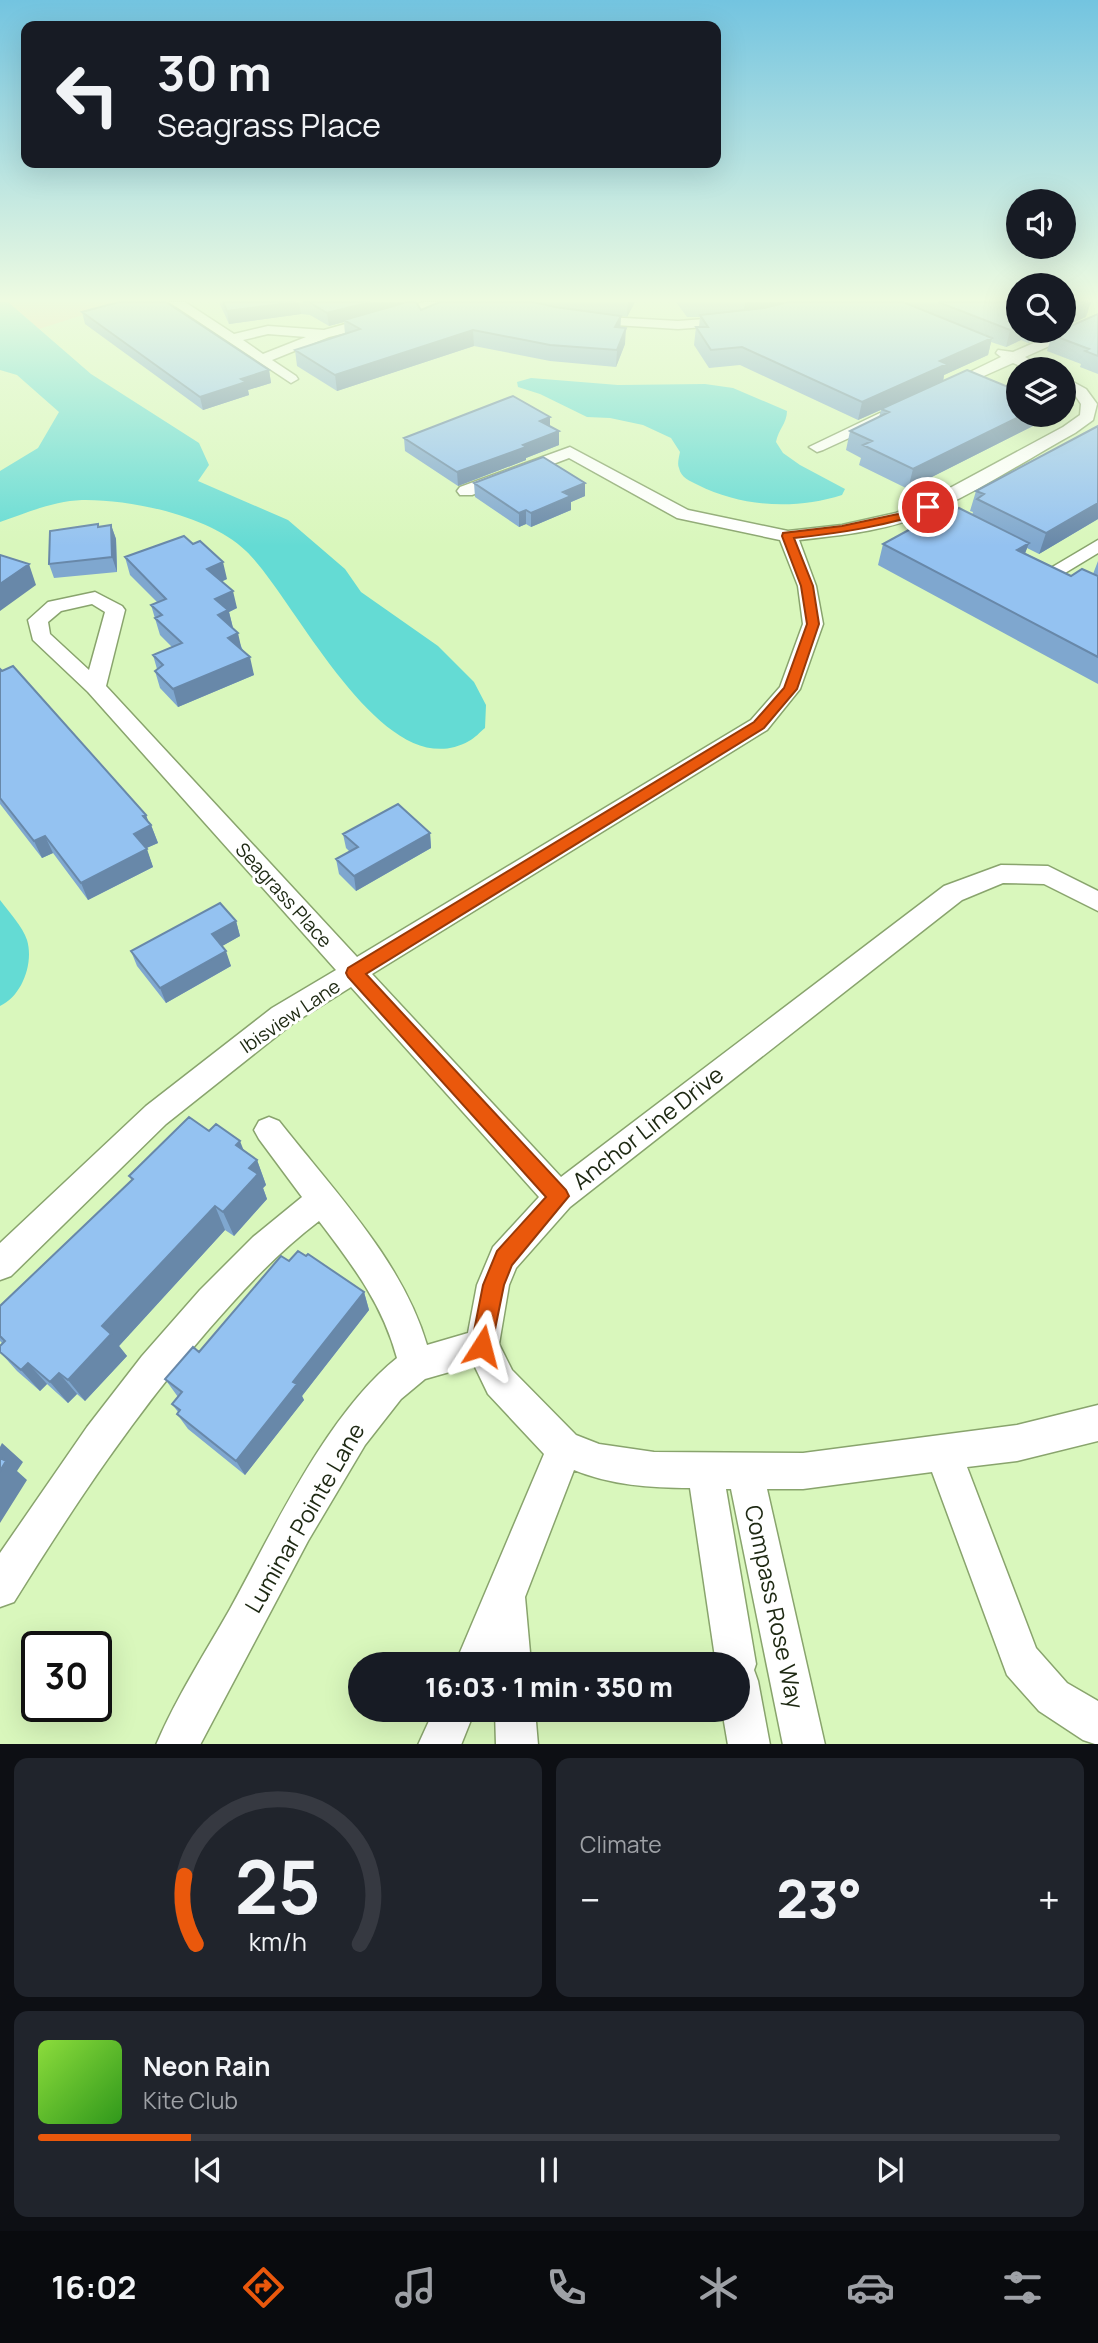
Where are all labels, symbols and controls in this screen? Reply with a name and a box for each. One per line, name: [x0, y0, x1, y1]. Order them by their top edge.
text: 30 m: [157, 39, 272, 106]
icon: left: [42, 49, 133, 140]
text: Seagrass Place: [157, 103, 381, 147]
map controls: [1006, 189, 1076, 427]
button: sound: [1006, 189, 1076, 259]
button: search: [1006, 273, 1076, 343]
button: layers: [1006, 357, 1076, 427]
pin: [898, 477, 958, 537]
icon: arrive: [909, 488, 947, 526]
street label: Seagrass Place: [230, 837, 338, 953]
street label: Ibisview Lane: [235, 973, 345, 1059]
street label: Anchor Line Drive: [565, 1058, 730, 1196]
position arrow: [445, 1309, 519, 1383]
street label: Luminar Pointe Lane: [237, 1417, 372, 1618]
street label: Compass Rose Way: [738, 1502, 812, 1712]
speed limit sign: 30: [21, 1631, 112, 1722]
text: 16:03 · 1 min · 350 m: [425, 1669, 673, 1705]
text: Climate: [580, 1828, 662, 1860]
text: 25: [235, 1836, 321, 1936]
text: 23°: [777, 1863, 862, 1934]
text: −: [580, 1873, 601, 1925]
text: +: [1038, 1873, 1060, 1925]
text: km/h: [249, 1923, 307, 1958]
text: Neon Rain: [143, 2048, 271, 2084]
text: Kite Club: [143, 2084, 238, 2116]
icon: previous: [189, 2151, 227, 2189]
icon: pause: [530, 2151, 568, 2189]
icon: next: [871, 2151, 909, 2189]
icon: directions: [239, 2263, 288, 2312]
icon: music: [391, 2263, 440, 2312]
icon: phone: [542, 2263, 591, 2312]
icon: climate: [694, 2263, 743, 2312]
icon: car: [846, 2263, 895, 2312]
icon: filters: [998, 2263, 1047, 2312]
text: 16:02: [51, 2265, 136, 2309]

